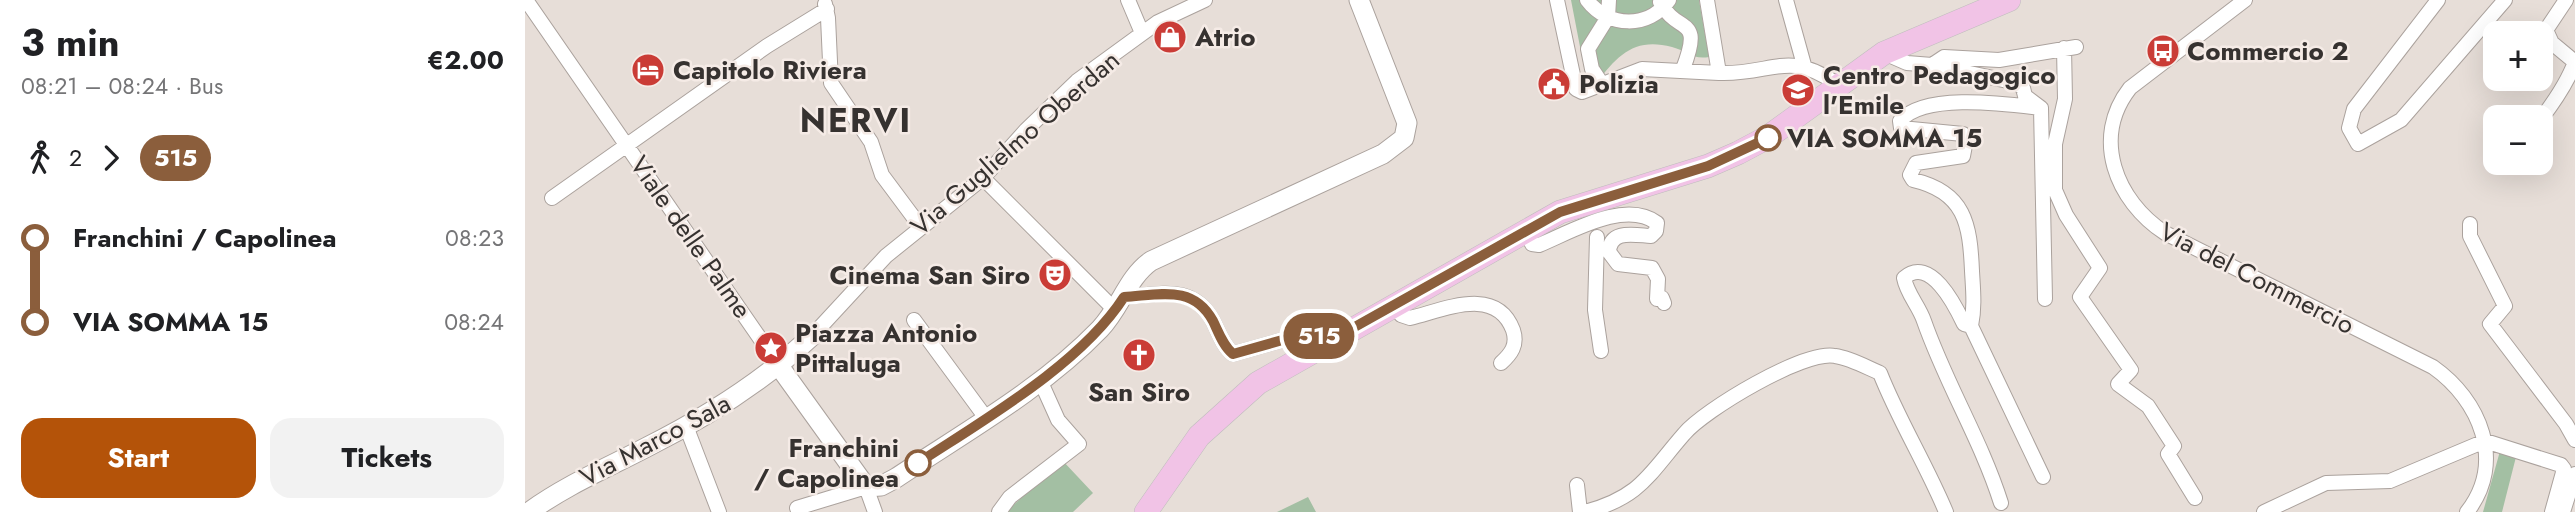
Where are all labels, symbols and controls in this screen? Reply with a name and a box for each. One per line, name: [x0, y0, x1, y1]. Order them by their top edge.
text: 3 min: [21, 15, 120, 70]
shop icon: Atrio: [1151, 18, 1189, 56]
place label: Atrio: [1194, 18, 1256, 56]
map controls: [2483, 21, 2553, 175]
button: +: [2483, 21, 2553, 91]
bus stop icon: Commercio 2: [2144, 32, 2182, 70]
place label: Commercio 2: [2187, 32, 2349, 70]
text: €2.00: [427, 41, 504, 79]
street label: Via Guglielmo Oberdan: [902, 41, 1128, 245]
hotel icon: Capitolo Riviera: [629, 51, 667, 89]
place label: Capitolo Riviera: [673, 51, 867, 89]
place label: Centro Pedagogico l'Emile: [1823, 56, 2056, 124]
public building icon: Polizia: [1535, 65, 1573, 103]
place label: Polizia: [1579, 65, 1659, 103]
text: 08:21 – 08:24 · Bus: [21, 69, 223, 103]
school or university icon: Centro Pedagogico l'Emile: [1779, 71, 1817, 109]
district label: NERVI: [800, 97, 912, 144]
button: −: [2483, 105, 2553, 175]
place label: VIA SOMMA 15: [1786, 119, 1982, 157]
marker: VIA SOMMA 15: [1755, 125, 1781, 151]
icon: walk: [21, 139, 59, 177]
icon: forward: [92, 139, 130, 177]
text: 515: [154, 140, 197, 175]
text: 2: [69, 141, 82, 175]
street label: Viale delle Palme: [621, 148, 761, 326]
street label: Via del Commercio: [2153, 212, 2361, 344]
text: Franchini / Capolinea: [73, 219, 337, 257]
text: 08:23: [445, 221, 504, 255]
place label: Cinema San Siro: [830, 256, 1030, 294]
theatre icon: Cinema San Siro: [1036, 256, 1074, 294]
text: VIA SOMMA 15: [73, 303, 268, 341]
text: 08:24: [444, 305, 504, 339]
line badge: 515: [1279, 313, 1359, 359]
place label: Piazza Antonio Pittaluga: [795, 314, 977, 382]
text: 515: [1297, 318, 1341, 353]
place icon: Piazza Antonio Pittaluga: [752, 329, 790, 367]
church icon: San Siro: [1120, 336, 1158, 374]
place label: San Siro: [1088, 373, 1190, 411]
street label: Via Marco Sala: [573, 384, 737, 496]
button: Start: [21, 418, 256, 498]
button: Tickets: [270, 418, 504, 498]
place label: Franchini / Capolinea: [754, 429, 899, 497]
marker: Franchini / Capolinea: [905, 450, 931, 476]

